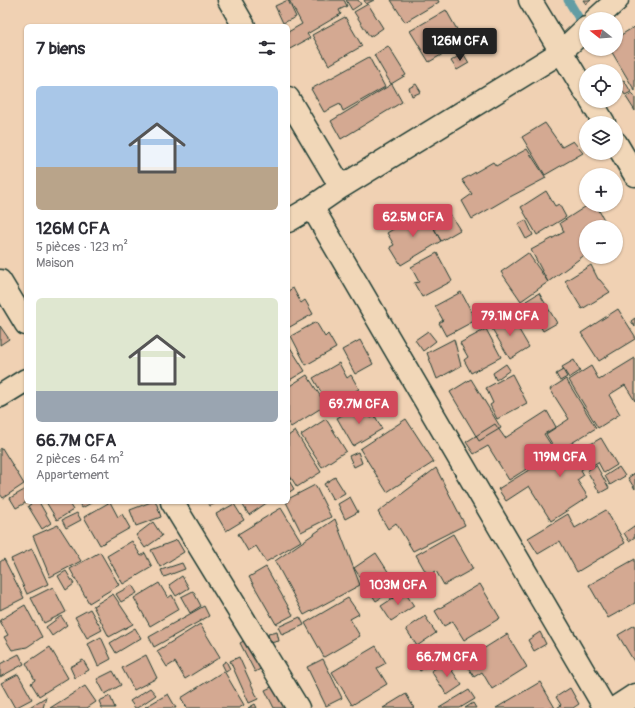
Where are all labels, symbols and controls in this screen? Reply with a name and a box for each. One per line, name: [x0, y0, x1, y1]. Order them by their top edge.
north arrow: [579, 12, 623, 56]
map controls: [579, 12, 623, 264]
pin: 126M CFA: [419, 28, 501, 62]
text: 126M CFA: [432, 33, 488, 49]
icon: filters: [256, 37, 278, 59]
text: 7 biens: [36, 38, 85, 59]
button: locate: [579, 64, 623, 108]
icon: home: [121, 112, 193, 184]
button: layers: [579, 116, 623, 160]
button: +: [579, 168, 623, 212]
pin: 62.5M CFA: [367, 204, 459, 238]
text: 62.5M CFA: [382, 209, 444, 225]
text: 126M CFA: [36, 218, 110, 239]
button: −: [579, 220, 623, 264]
text: 5 pièces · 123 m²: [36, 239, 128, 255]
text: Maison: [36, 255, 74, 271]
pin: 79.1M CFA: [464, 303, 556, 337]
text: 79.1M CFA: [481, 308, 539, 324]
icon: home: [121, 324, 193, 396]
pin: 69.7M CFA: [313, 391, 405, 425]
text: 69.7M CFA: [329, 396, 389, 412]
text: 66.7M CFA: [36, 430, 116, 451]
pin: 119M CFA: [519, 444, 601, 478]
text: 119M CFA: [533, 449, 587, 465]
text: 2 pièces · 64 m²: [36, 451, 124, 467]
text: Appartement: [36, 467, 109, 483]
pin: 103M CFA: [357, 572, 439, 606]
text: 103M CFA: [369, 577, 427, 593]
pin: 66.7M CFA: [401, 644, 493, 678]
text: 66.7M CFA: [416, 649, 478, 665]

